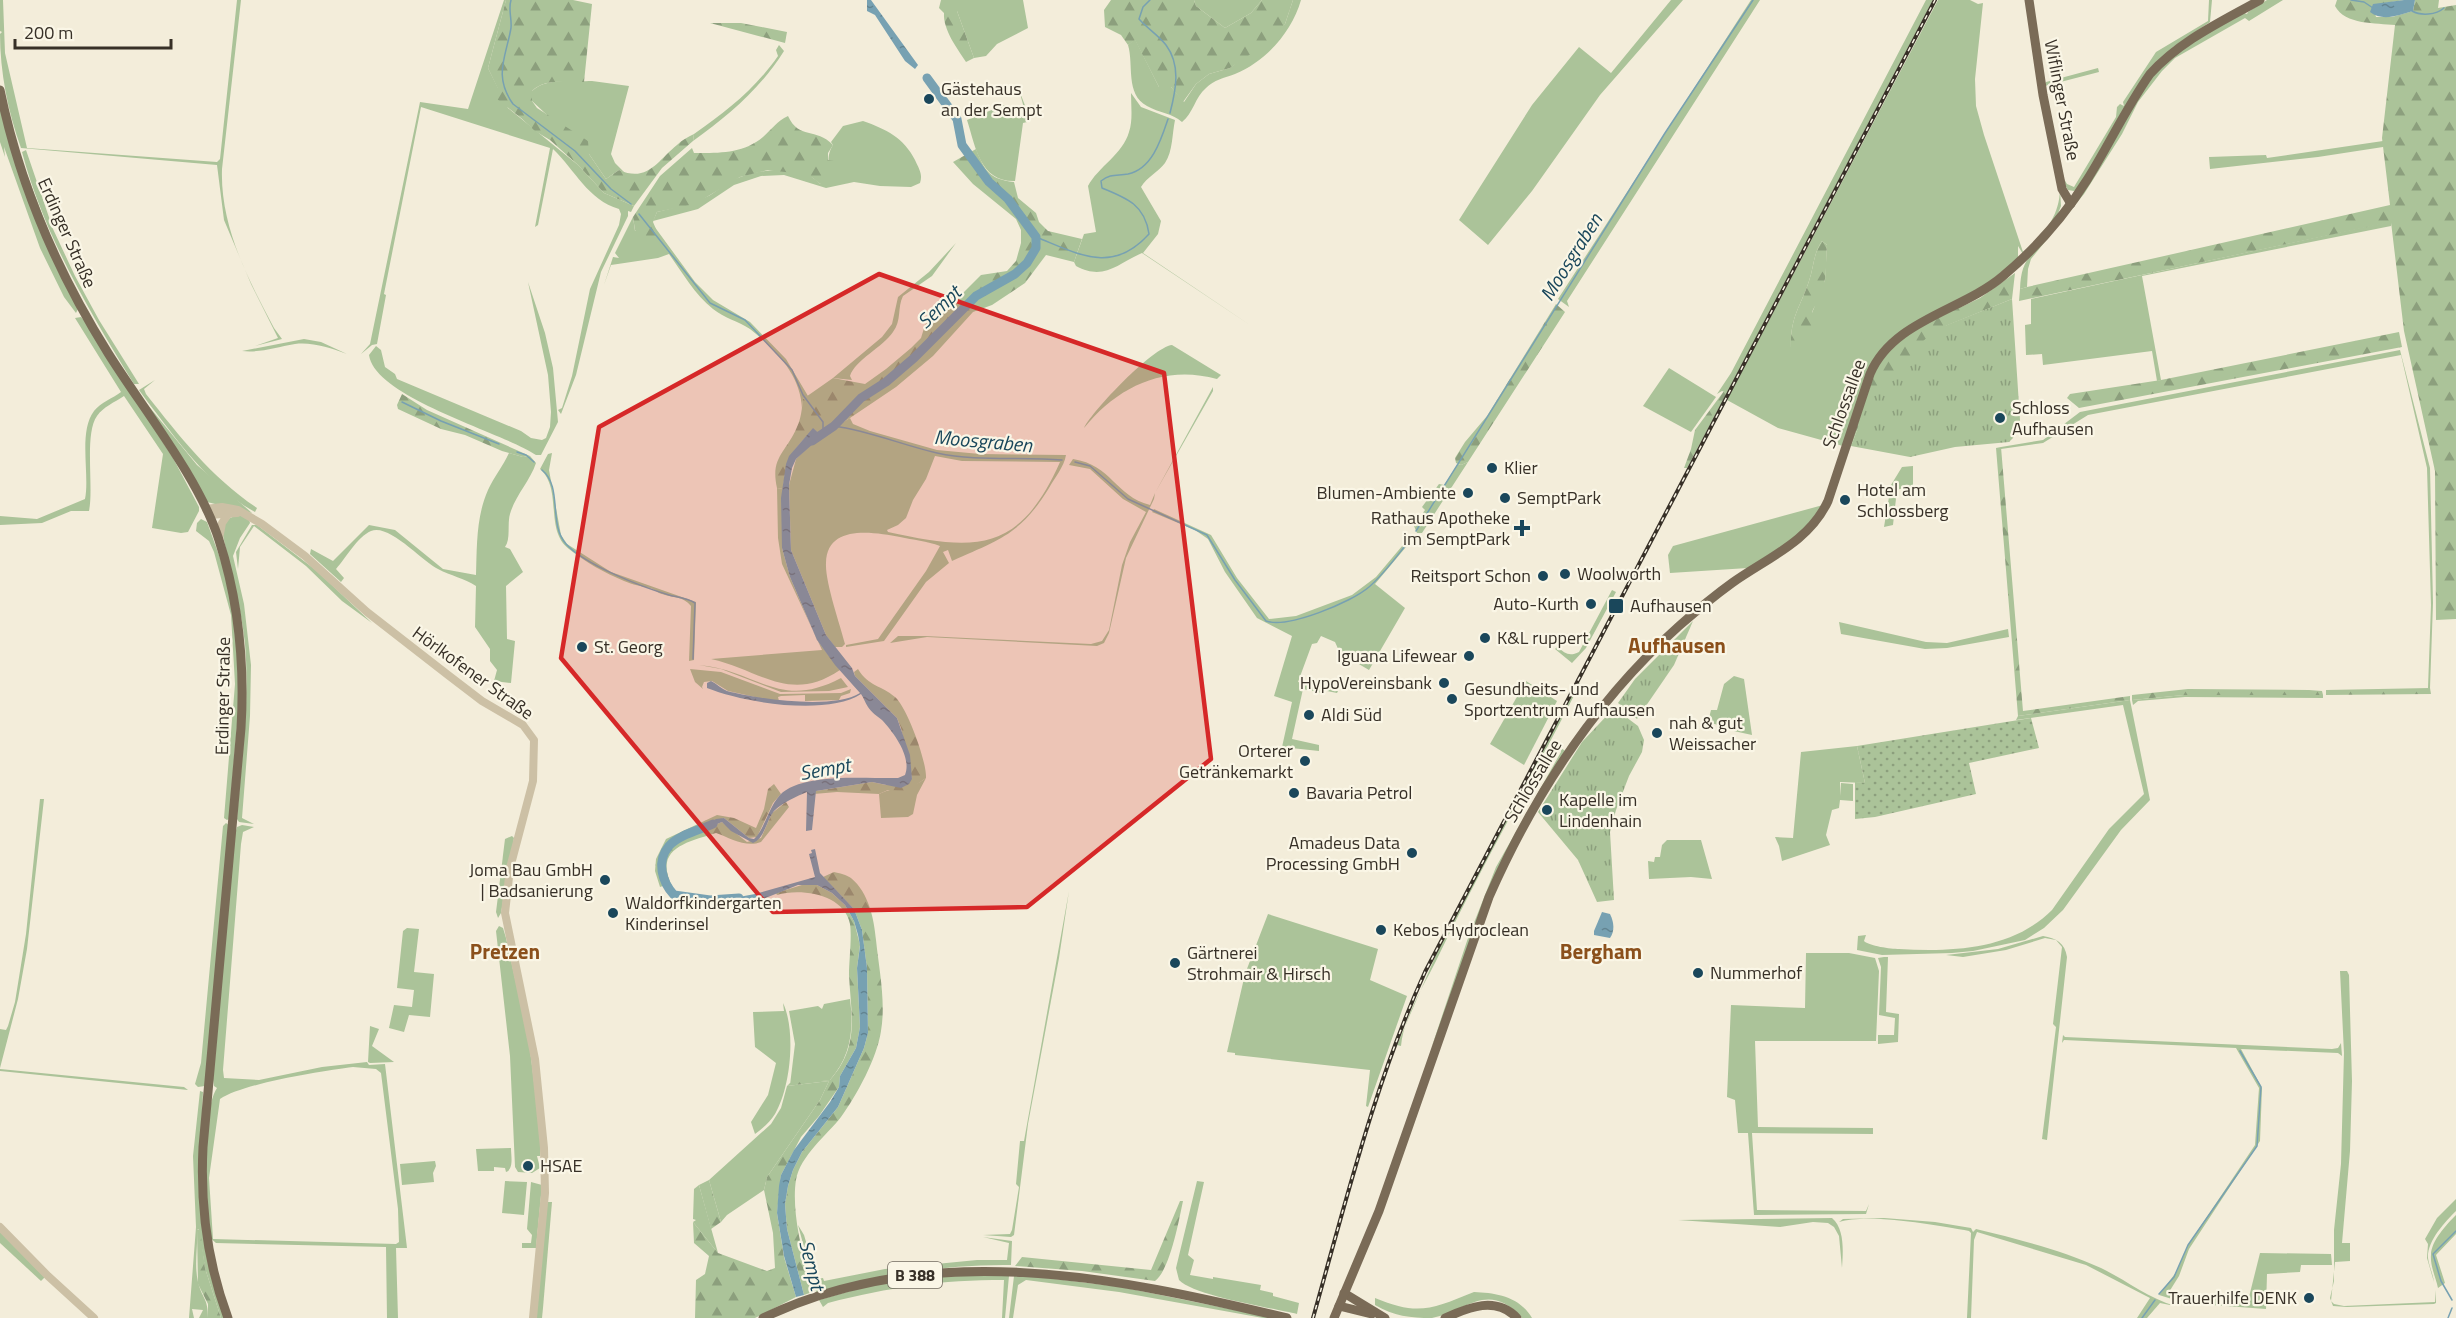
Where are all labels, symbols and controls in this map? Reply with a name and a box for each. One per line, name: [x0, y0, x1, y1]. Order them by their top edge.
scale bar: [15, 12, 171, 50]
text: 200 m: [24, 19, 73, 46]
street label: Wiflinger Straße: [2038, 37, 2087, 163]
place label: Gästehaus an der Sempt: [941, 75, 1043, 123]
marker: Gästehaus an der Sempt: [922, 92, 936, 106]
street label: Erdinger Straße: [31, 173, 104, 292]
water label: Moosgraben: [1531, 206, 1610, 307]
water label: Sempt: [910, 276, 970, 335]
street label: Schlossallee: [1815, 355, 1872, 452]
place label: Schloss Aufhausen: [2012, 394, 2094, 442]
marker: Schloss Aufhausen: [1993, 411, 2007, 425]
water label: Moosgraben: [933, 421, 1034, 460]
place label: Klier: [1504, 454, 1538, 481]
marker: Klier: [1485, 461, 1499, 475]
place label: Hotel am Schlossberg: [1857, 476, 1949, 524]
place label: Blumen-Ambiente: [1316, 479, 1456, 506]
place label: SemptPark: [1517, 484, 1601, 511]
marker: Blumen-Ambiente: [1461, 486, 1475, 500]
marker: SemptPark: [1498, 491, 1512, 505]
marker: Hotel am Schlossberg: [1838, 493, 1852, 507]
place label: Rathaus Apotheke im SemptPark: [1371, 504, 1510, 552]
marker: Rathaus Apotheke im SemptPark: [1515, 521, 1529, 535]
place label: Woolworth: [1577, 560, 1661, 587]
place label: Reitsport Schon: [1410, 562, 1531, 589]
marker: Woolworth: [1558, 567, 1572, 581]
marker: Reitsport Schon: [1536, 569, 1550, 583]
place label: Auto-Kurth: [1493, 590, 1579, 617]
place label: Aufhausen: [1630, 592, 1712, 619]
marker: Auto-Kurth: [1584, 597, 1598, 611]
marker: Aufhausen: [1607, 597, 1625, 615]
street label: Hörlkofener Straße: [407, 619, 540, 726]
place label: K&L ruppert: [1497, 624, 1589, 651]
district label: Aufhausen: [1628, 629, 1726, 661]
marker: K&L ruppert: [1478, 631, 1492, 645]
place label: St. Georg: [594, 633, 663, 660]
street label: Erdinger Straße: [208, 637, 237, 755]
marker: St. Georg: [575, 640, 589, 654]
place label: Iguana Lifewear: [1337, 642, 1457, 669]
marker: Iguana Lifewear: [1462, 649, 1476, 663]
place label: HypoVereinsbank: [1300, 669, 1432, 696]
place label: Gesundheits- und Sportzentrum Aufhausen: [1464, 675, 1655, 723]
marker: HypoVereinsbank: [1437, 676, 1451, 690]
marker: Gesundheits- und Sportzentrum Aufhausen: [1445, 692, 1459, 706]
place label: Aldi Süd: [1321, 701, 1382, 728]
marker: Aldi Süd: [1302, 708, 1316, 722]
place label: nah & gut Weissacher: [1669, 709, 1756, 757]
marker: nah & gut Weissacher: [1650, 726, 1664, 740]
street label: Schlossallee: [1497, 734, 1568, 828]
place label: Orterer Getränkemarkt: [1179, 737, 1294, 785]
water label: Sempt: [797, 748, 855, 788]
marker: Orterer Getränkemarkt: [1298, 754, 1312, 768]
place label: Bavaria Petrol: [1306, 779, 1412, 806]
marker: Bavaria Petrol: [1287, 786, 1301, 800]
place label: Kapelle im Lindenhain: [1559, 786, 1642, 834]
marker: Kapelle im Lindenhain: [1540, 803, 1554, 817]
place label: Amadeus Data Processing GmbH: [1266, 829, 1400, 877]
marker: Amadeus Data Processing GmbH: [1405, 846, 1419, 860]
place label: Joma Bau GmbH | Badsanierung: [469, 856, 593, 904]
marker: Joma Bau GmbH | Badsanierung: [598, 873, 612, 887]
place label: Waldorfkindergarten Kinderinsel: [625, 889, 782, 937]
marker: Waldorfkindergarten Kinderinsel: [606, 906, 620, 920]
place label: Kebos Hydroclean: [1393, 916, 1529, 943]
marker: Kebos Hydroclean: [1374, 923, 1388, 937]
district label: Pretzen: [470, 935, 540, 967]
district label: Bergham: [1560, 935, 1642, 967]
place label: Gärtnerei Strohmair & Hirsch: [1187, 939, 1331, 987]
marker: Gärtnerei Strohmair & Hirsch: [1168, 956, 1182, 970]
place label: Nummerhof: [1710, 959, 1802, 986]
marker: Nummerhof: [1691, 966, 1705, 980]
place label: HSAE: [540, 1152, 582, 1179]
marker: HSAE: [521, 1159, 535, 1173]
water label: Sempt: [791, 1236, 834, 1296]
road number: B 388: [888, 1262, 942, 1288]
place label: Trauerhilfe DENK: [2168, 1284, 2297, 1311]
marker: Trauerhilfe DENK: [2302, 1291, 2316, 1305]

